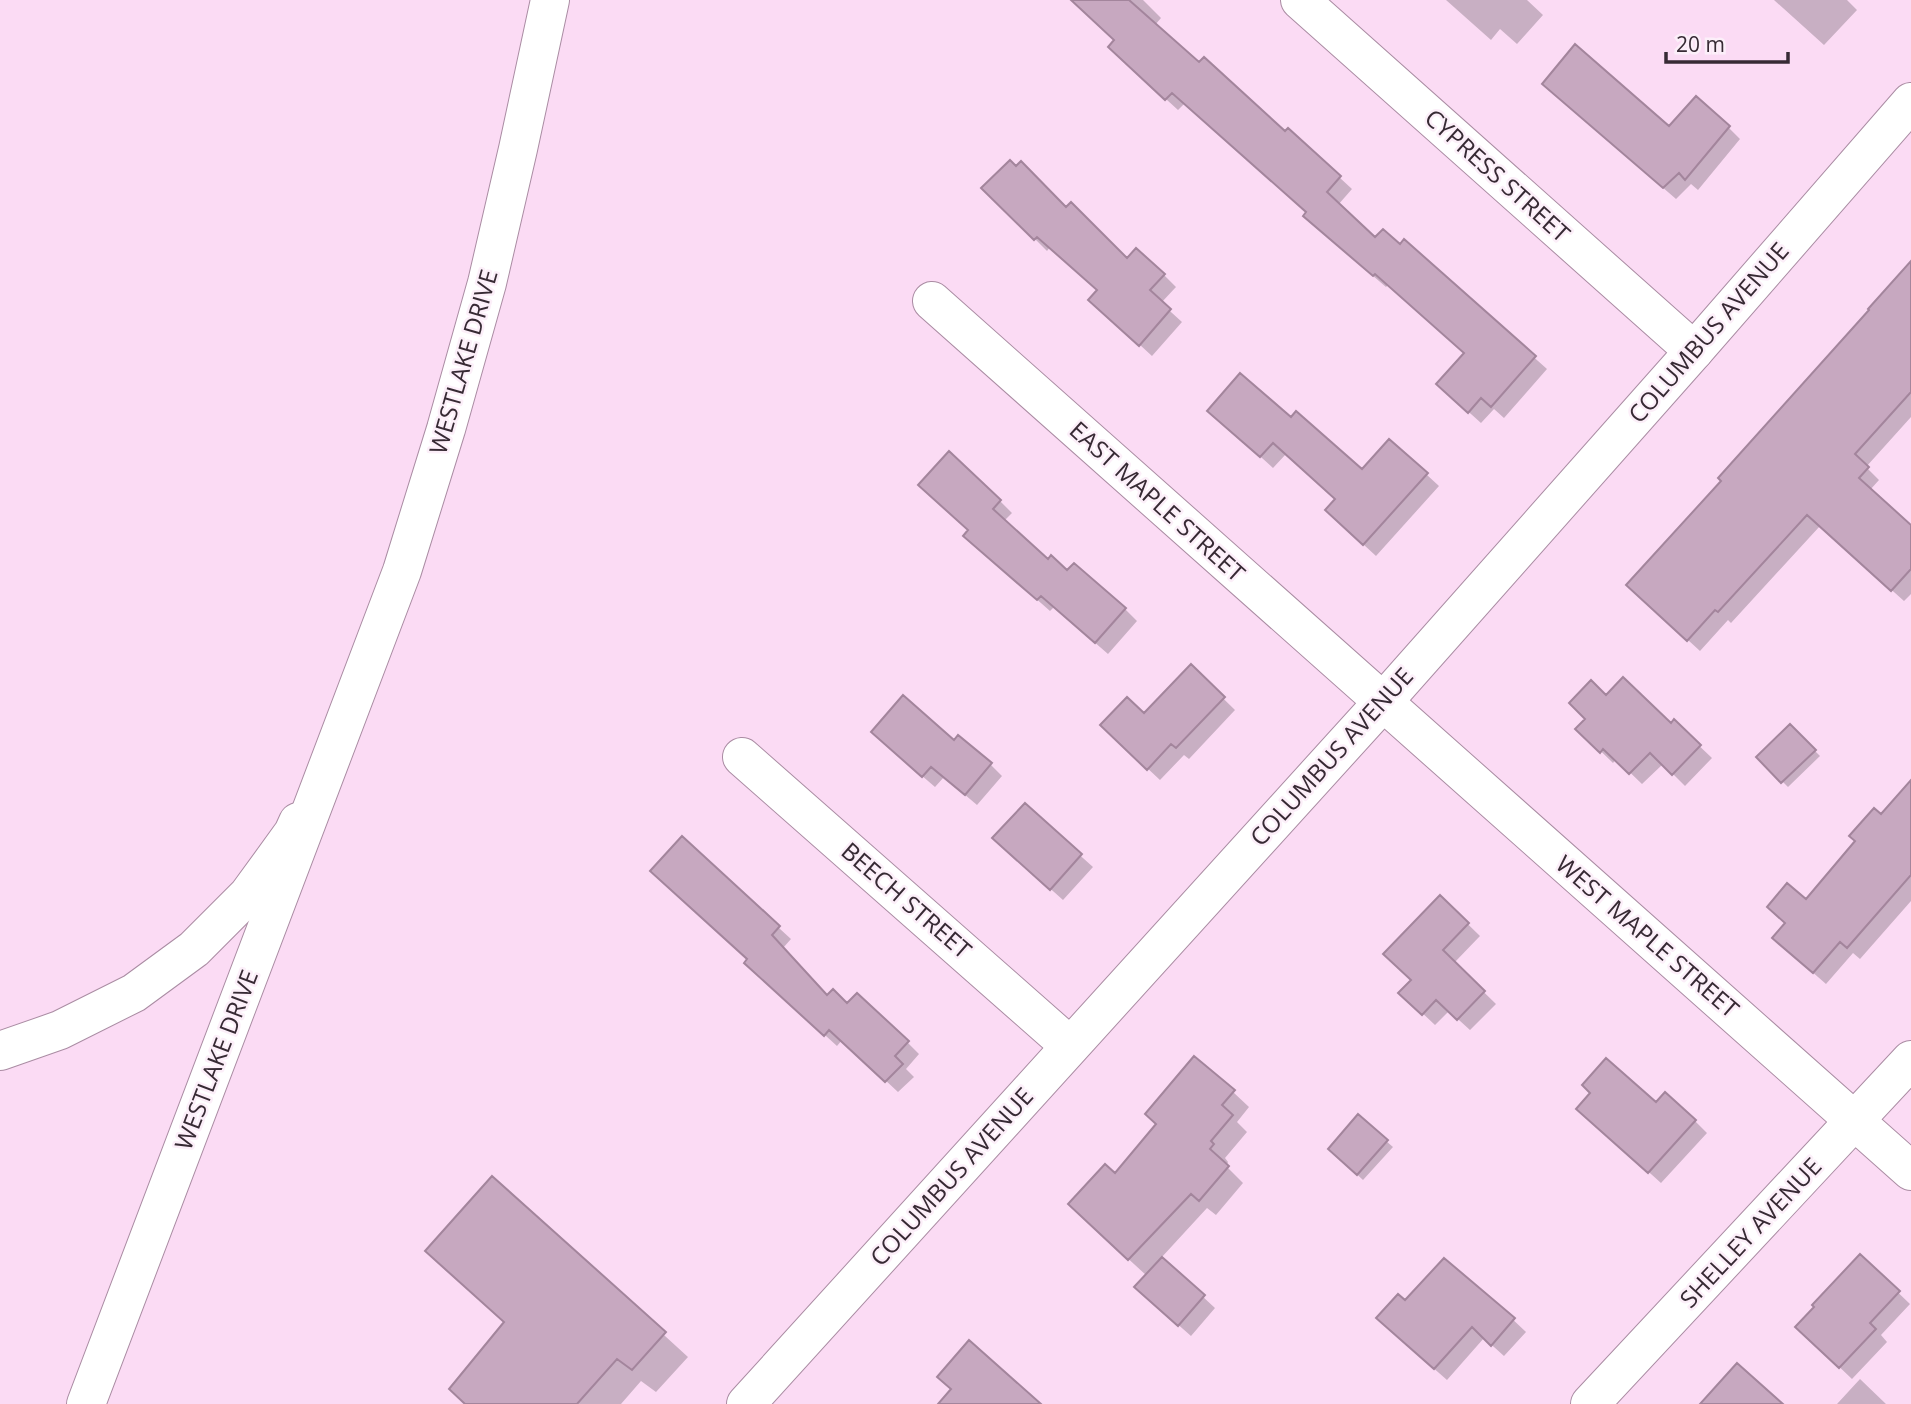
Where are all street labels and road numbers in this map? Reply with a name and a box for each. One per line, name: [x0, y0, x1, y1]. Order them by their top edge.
street label: CYPRESS STREET: [1418, 101, 1578, 249]
street label: COLUMBUS AVENUE: [1620, 235, 1796, 429]
street label: WESTLAKE DRIVE: [420, 266, 505, 458]
street label: EAST MAPLE STREET: [1063, 413, 1253, 589]
street label: COLUMBUS AVENUE: [1242, 660, 1420, 852]
street label: BEECH STREET: [835, 834, 979, 966]
street label: WEST MAPLE STREET: [1549, 847, 1747, 1025]
street label: WESTLAKE DRIVE: [166, 965, 265, 1154]
street label: COLUMBUS AVENUE: [862, 1080, 1040, 1272]
street label: SHELLEY AVENUE: [1672, 1150, 1828, 1314]

